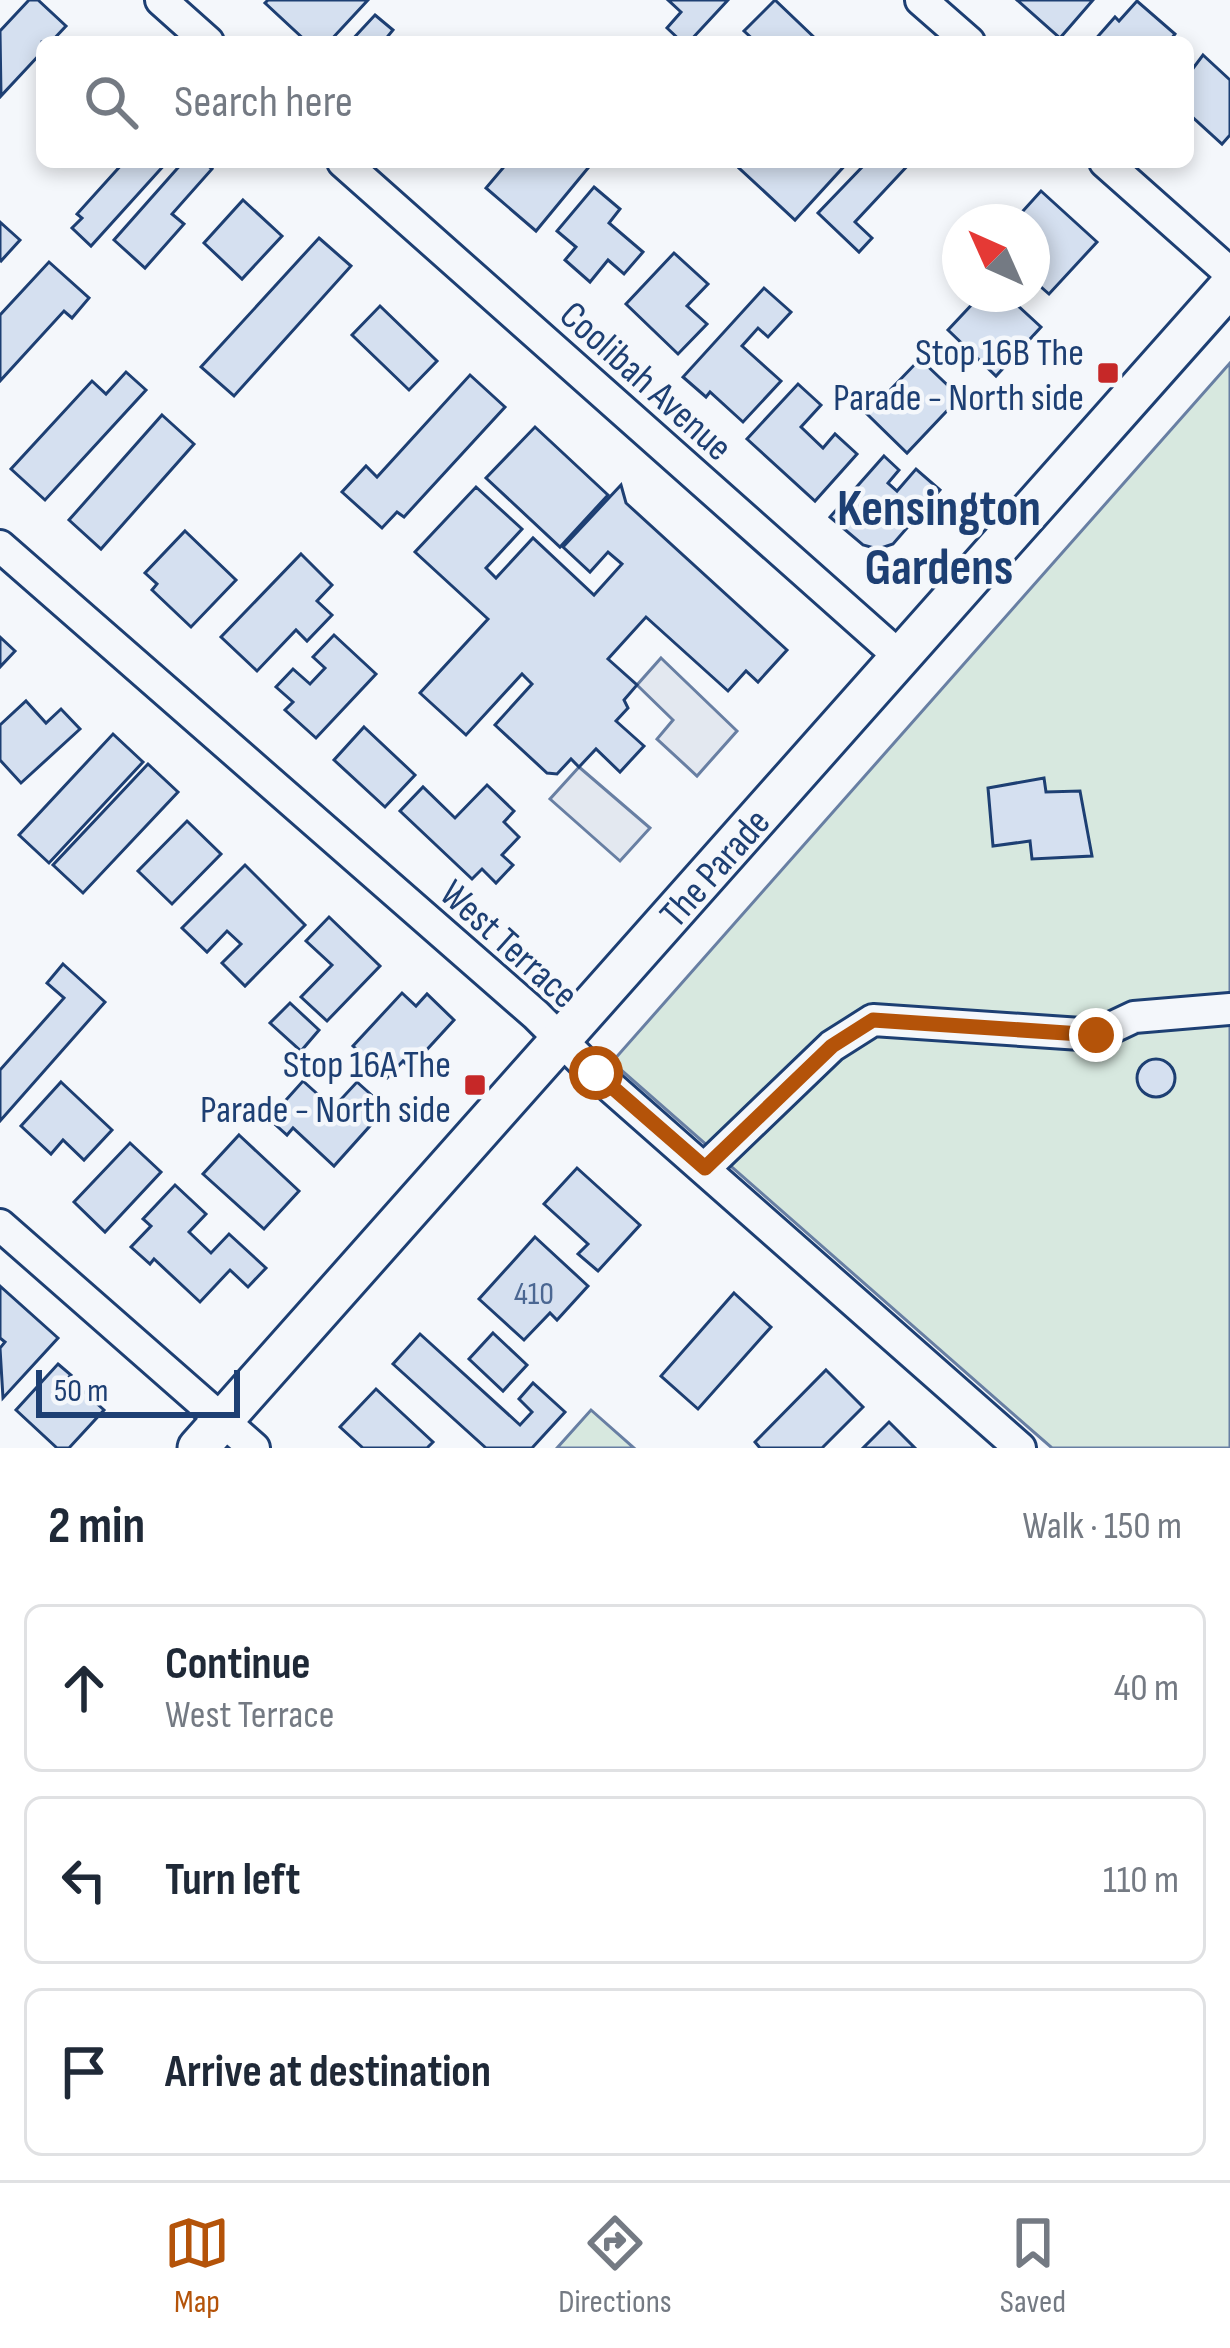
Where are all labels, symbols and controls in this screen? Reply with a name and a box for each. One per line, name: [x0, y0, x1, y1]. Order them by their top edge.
search box: [36, 36, 1194, 168]
icon: search: [78, 69, 144, 135]
text: Search here: [174, 75, 353, 130]
north arrow: [942, 204, 1050, 312]
street label: Coolibah Avenue: [549, 292, 741, 471]
place label: Stop 16B The Parade - North side: [833, 330, 1084, 422]
marker: Stop 16B The Parade - North side: [1095, 360, 1121, 386]
district label: Kensington Gardens: [837, 479, 1041, 599]
street label: The Parade: [651, 800, 781, 938]
street label: West Terrace: [430, 871, 587, 1019]
route end: [1069, 1008, 1123, 1062]
place label: Stop 16A The Parade - North side: [200, 1042, 451, 1134]
route start: [569, 1046, 623, 1100]
marker: Stop 16A The Parade - North side: [462, 1072, 488, 1098]
house number: 410: [514, 1274, 554, 1314]
scale bar: [36, 1364, 240, 1417]
text: 50 m: [54, 1371, 108, 1411]
text: 2 min: [48, 1496, 145, 1557]
text: Walk · 150 m: [1022, 1503, 1182, 1550]
text: Continue: [165, 1637, 311, 1692]
icon: ahead: [51, 1655, 117, 1721]
text: 40 m: [1114, 1665, 1179, 1712]
text: West Terrace: [165, 1692, 334, 1739]
icon: left: [51, 1847, 117, 1913]
text: Turn left: [165, 1853, 300, 1908]
text: 110 m: [1103, 1857, 1179, 1904]
icon: arrive: [51, 2039, 117, 2105]
text: Arrive at destination: [165, 2045, 491, 2100]
tab: Map: [164, 2210, 230, 2322]
tab: Directions: [558, 2210, 672, 2322]
tab: Saved: [1000, 2210, 1066, 2322]

